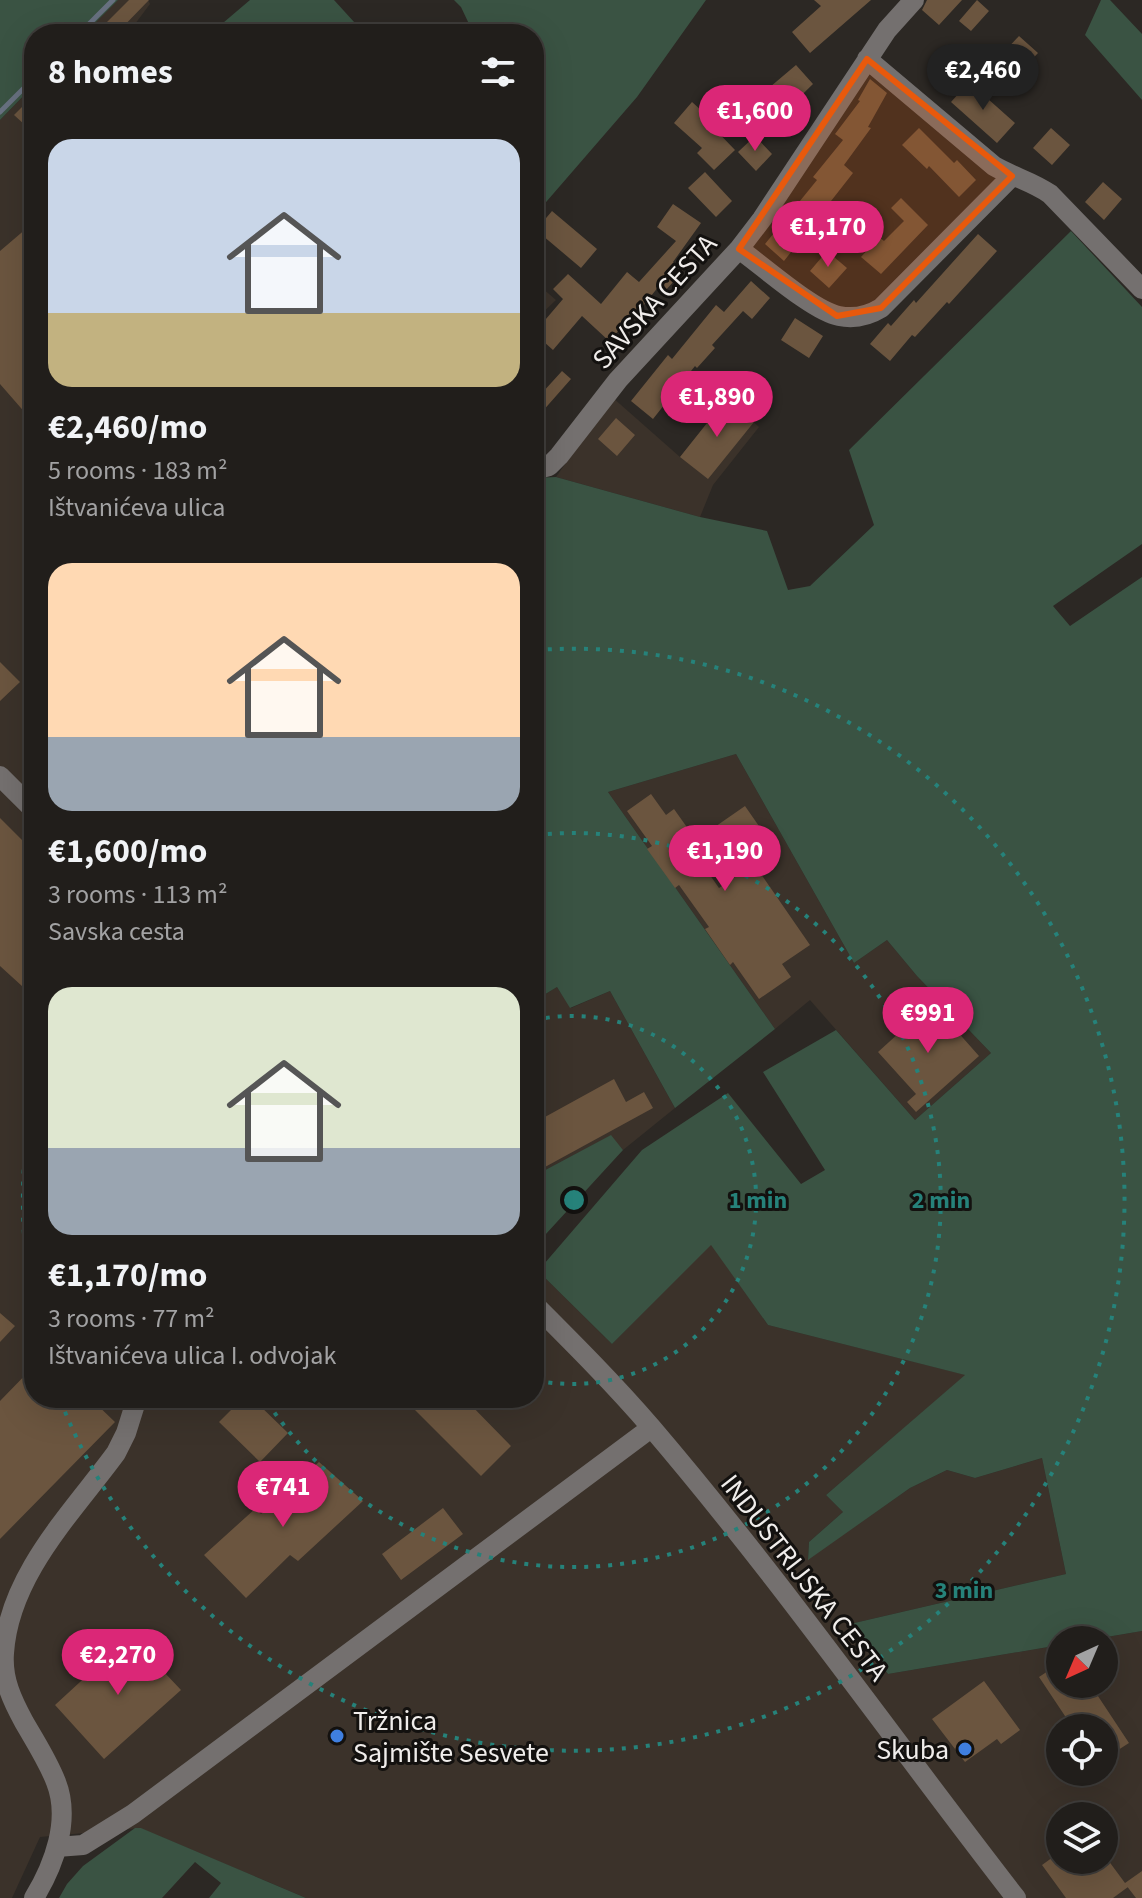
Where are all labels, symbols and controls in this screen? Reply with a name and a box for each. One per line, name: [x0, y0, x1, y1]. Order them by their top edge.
pin: €2,460: [918, 44, 1048, 112]
text: 8 homes: [48, 48, 173, 97]
icon: filters: [476, 50, 520, 94]
text: €2,460: [945, 51, 1021, 88]
pin: €1,600: [690, 85, 820, 153]
text: €1,600: [717, 92, 793, 129]
icon: home: [212, 191, 356, 335]
pin: €1,170: [763, 201, 893, 269]
text: €1,170: [790, 208, 866, 245]
street label: SAVSKA CESTA: [583, 225, 727, 378]
pin: €1,890: [652, 371, 782, 439]
text: €1,890: [679, 378, 755, 415]
text: €2,460/mo: [48, 403, 208, 452]
text: 5 rooms · 183 m²: [48, 452, 227, 489]
text: Ištvanićeva ulica: [48, 489, 225, 526]
icon: home: [212, 615, 356, 759]
pin: €1,190: [660, 825, 790, 893]
text: €1,600/mo: [48, 827, 208, 876]
text: €1,190: [687, 832, 763, 869]
text: 3 rooms · 113 m²: [48, 876, 227, 913]
text: Savska cesta: [48, 913, 185, 950]
pin: €991: [881, 987, 975, 1055]
text: €991: [901, 994, 955, 1031]
icon: home: [212, 1039, 356, 1183]
text: 1 min: [729, 1183, 787, 1218]
text: 2 min: [912, 1183, 970, 1218]
centre of rings: [560, 1186, 588, 1214]
text: €1,170/mo: [48, 1251, 208, 1300]
text: 3 rooms · 77 m²: [48, 1300, 215, 1337]
text: Ištvanićeva ulica I. odvojak: [48, 1337, 336, 1374]
pin: €741: [236, 1461, 330, 1529]
street label: INDUSTRIJSKA CESTA: [711, 1466, 898, 1690]
text: €741: [256, 1468, 310, 1505]
text: 3 min: [935, 1573, 993, 1608]
north arrow: [1046, 1626, 1118, 1698]
map controls: [1046, 1626, 1118, 1874]
pin: €2,270: [53, 1629, 183, 1697]
text: €2,270: [80, 1636, 156, 1673]
place label: Tržnica Sajmište Sesvete: [353, 1701, 549, 1773]
button: locate: [1046, 1714, 1118, 1786]
marker: Tržnica Sajmište Sesvete: [328, 1727, 346, 1745]
place label: Skuba: [876, 1730, 949, 1770]
marker: Skuba: [956, 1740, 974, 1758]
button: layers: [1046, 1802, 1118, 1874]

